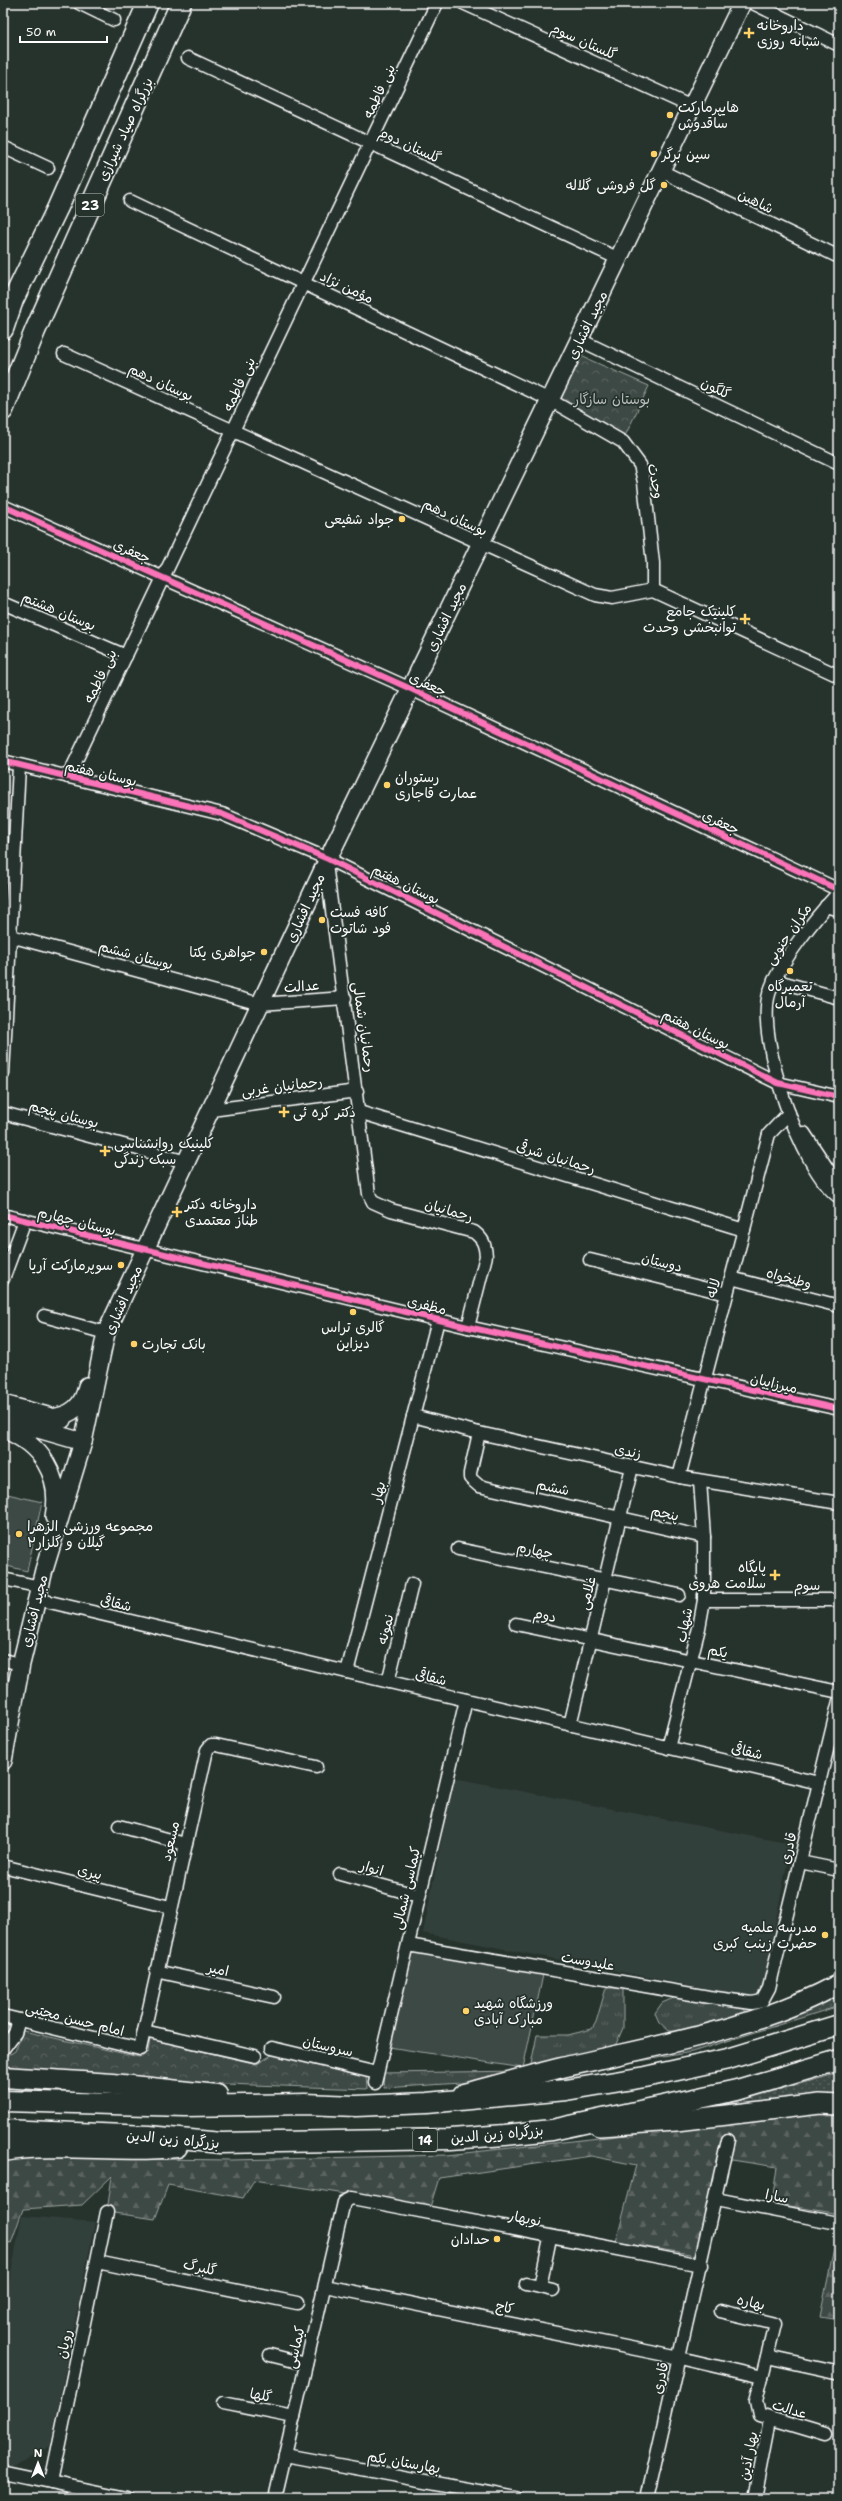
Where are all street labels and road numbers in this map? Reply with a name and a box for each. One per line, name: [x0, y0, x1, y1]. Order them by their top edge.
street label: گلستان سوم: [547, 18, 620, 66]
street label: بنی فاطمه: [359, 61, 399, 121]
street label: بزرگراه صیاد شیرازی: [93, 74, 157, 184]
street label: گلستان دوم: [375, 123, 444, 169]
street label: شاهین: [735, 185, 777, 217]
road number: 23: [76, 194, 104, 216]
street label: مؤمن نژاد: [317, 267, 377, 307]
street label: مجید افشاری: [563, 288, 611, 362]
street label: بنی فاطمه: [219, 354, 259, 414]
street label: بوستان دهم: [125, 359, 196, 407]
street label: گلگون: [698, 373, 734, 403]
street label: وحدت: [644, 462, 668, 500]
street label: بوستان دهم: [419, 494, 490, 542]
street label: جعفری: [111, 535, 153, 567]
street label: مجید افشاری: [422, 580, 470, 654]
street label: بوستان هشتم: [19, 587, 99, 636]
street label: بنی فاطمه: [79, 646, 121, 706]
street label: جعفری: [407, 668, 449, 700]
street label: بوستان هفتم: [63, 756, 139, 792]
street label: جعفری: [700, 806, 742, 838]
street label: بوستان هفتم: [368, 860, 443, 910]
street label: مجید افشاری: [281, 871, 329, 945]
street label: مکران جنوبی: [760, 900, 816, 969]
street label: بوستان ششم: [96, 936, 175, 975]
street label: عدالت: [283, 976, 321, 996]
street label: رحمانیان شمالی: [349, 981, 379, 1073]
street label: بوستان هفتم: [658, 1005, 733, 1055]
street label: رحمانیان غربی: [240, 1072, 324, 1100]
street label: بوستان پنجم: [27, 1096, 101, 1134]
street label: رحمانیان شرقی: [514, 1136, 598, 1178]
street label: رحمانیان: [423, 1195, 475, 1225]
street label: بوستان چهارم: [36, 1203, 118, 1241]
street label: دوستان: [640, 1248, 684, 1276]
street label: مجید افشاری: [100, 1263, 146, 1337]
street label: وطنخواه: [764, 1263, 814, 1293]
street label: لاله: [702, 1276, 724, 1300]
street label: مظفری: [406, 1291, 448, 1319]
street label: میرزاییان: [749, 1369, 799, 1397]
street label: زندی: [613, 1439, 643, 1463]
street label: ششم: [535, 1475, 571, 1501]
street label: بهار: [366, 1479, 389, 1505]
street label: پنجم: [649, 1501, 681, 1527]
street label: چهارم: [515, 1537, 555, 1565]
street label: مجید افشاری: [16, 1573, 52, 1649]
street label: غلامی: [574, 1574, 600, 1612]
street label: سوم: [794, 1576, 820, 1597]
street label: شقاقی: [99, 1591, 133, 1615]
street label: دوم: [532, 1604, 558, 1628]
street label: شهاب: [672, 1606, 696, 1644]
street label: نمونه: [372, 1611, 398, 1647]
street label: یکم: [706, 1640, 730, 1664]
street label: شقاقی: [414, 1665, 448, 1689]
street label: شقاقی: [730, 1739, 764, 1763]
street label: مسعود: [157, 1819, 184, 1863]
street label: قادری: [775, 1830, 801, 1866]
street label: کیماسی شمالی: [388, 1845, 424, 1931]
street label: انوار: [357, 1856, 386, 1880]
street label: پیری: [76, 1860, 104, 1885]
street label: علیدوست: [560, 1947, 616, 1975]
street label: امیر: [205, 1958, 230, 1980]
street label: امام حسن مجتبی: [23, 1998, 126, 2042]
street label: سروستان: [301, 2031, 355, 2061]
street label: بزرگراه زین الدین: [450, 2121, 544, 2147]
street label: بزرگراه زین الدین: [126, 2126, 220, 2152]
road number: 14: [413, 2129, 437, 2151]
street label: سارا: [764, 2185, 790, 2207]
street label: نوبهار: [506, 2206, 543, 2230]
street label: گلبرگ: [182, 2255, 218, 2279]
street label: بهاره: [735, 2290, 767, 2314]
street label: کاج: [494, 2296, 516, 2319]
street label: کیماسی: [281, 2324, 309, 2370]
street label: رویان: [52, 2328, 76, 2360]
street label: قادری: [648, 2360, 672, 2396]
street label: گلها: [248, 2384, 274, 2406]
street label: عدالت: [770, 2395, 810, 2423]
street label: بهار آذین: [734, 2430, 762, 2482]
street label: بهارستان یکم: [366, 2447, 442, 2479]

